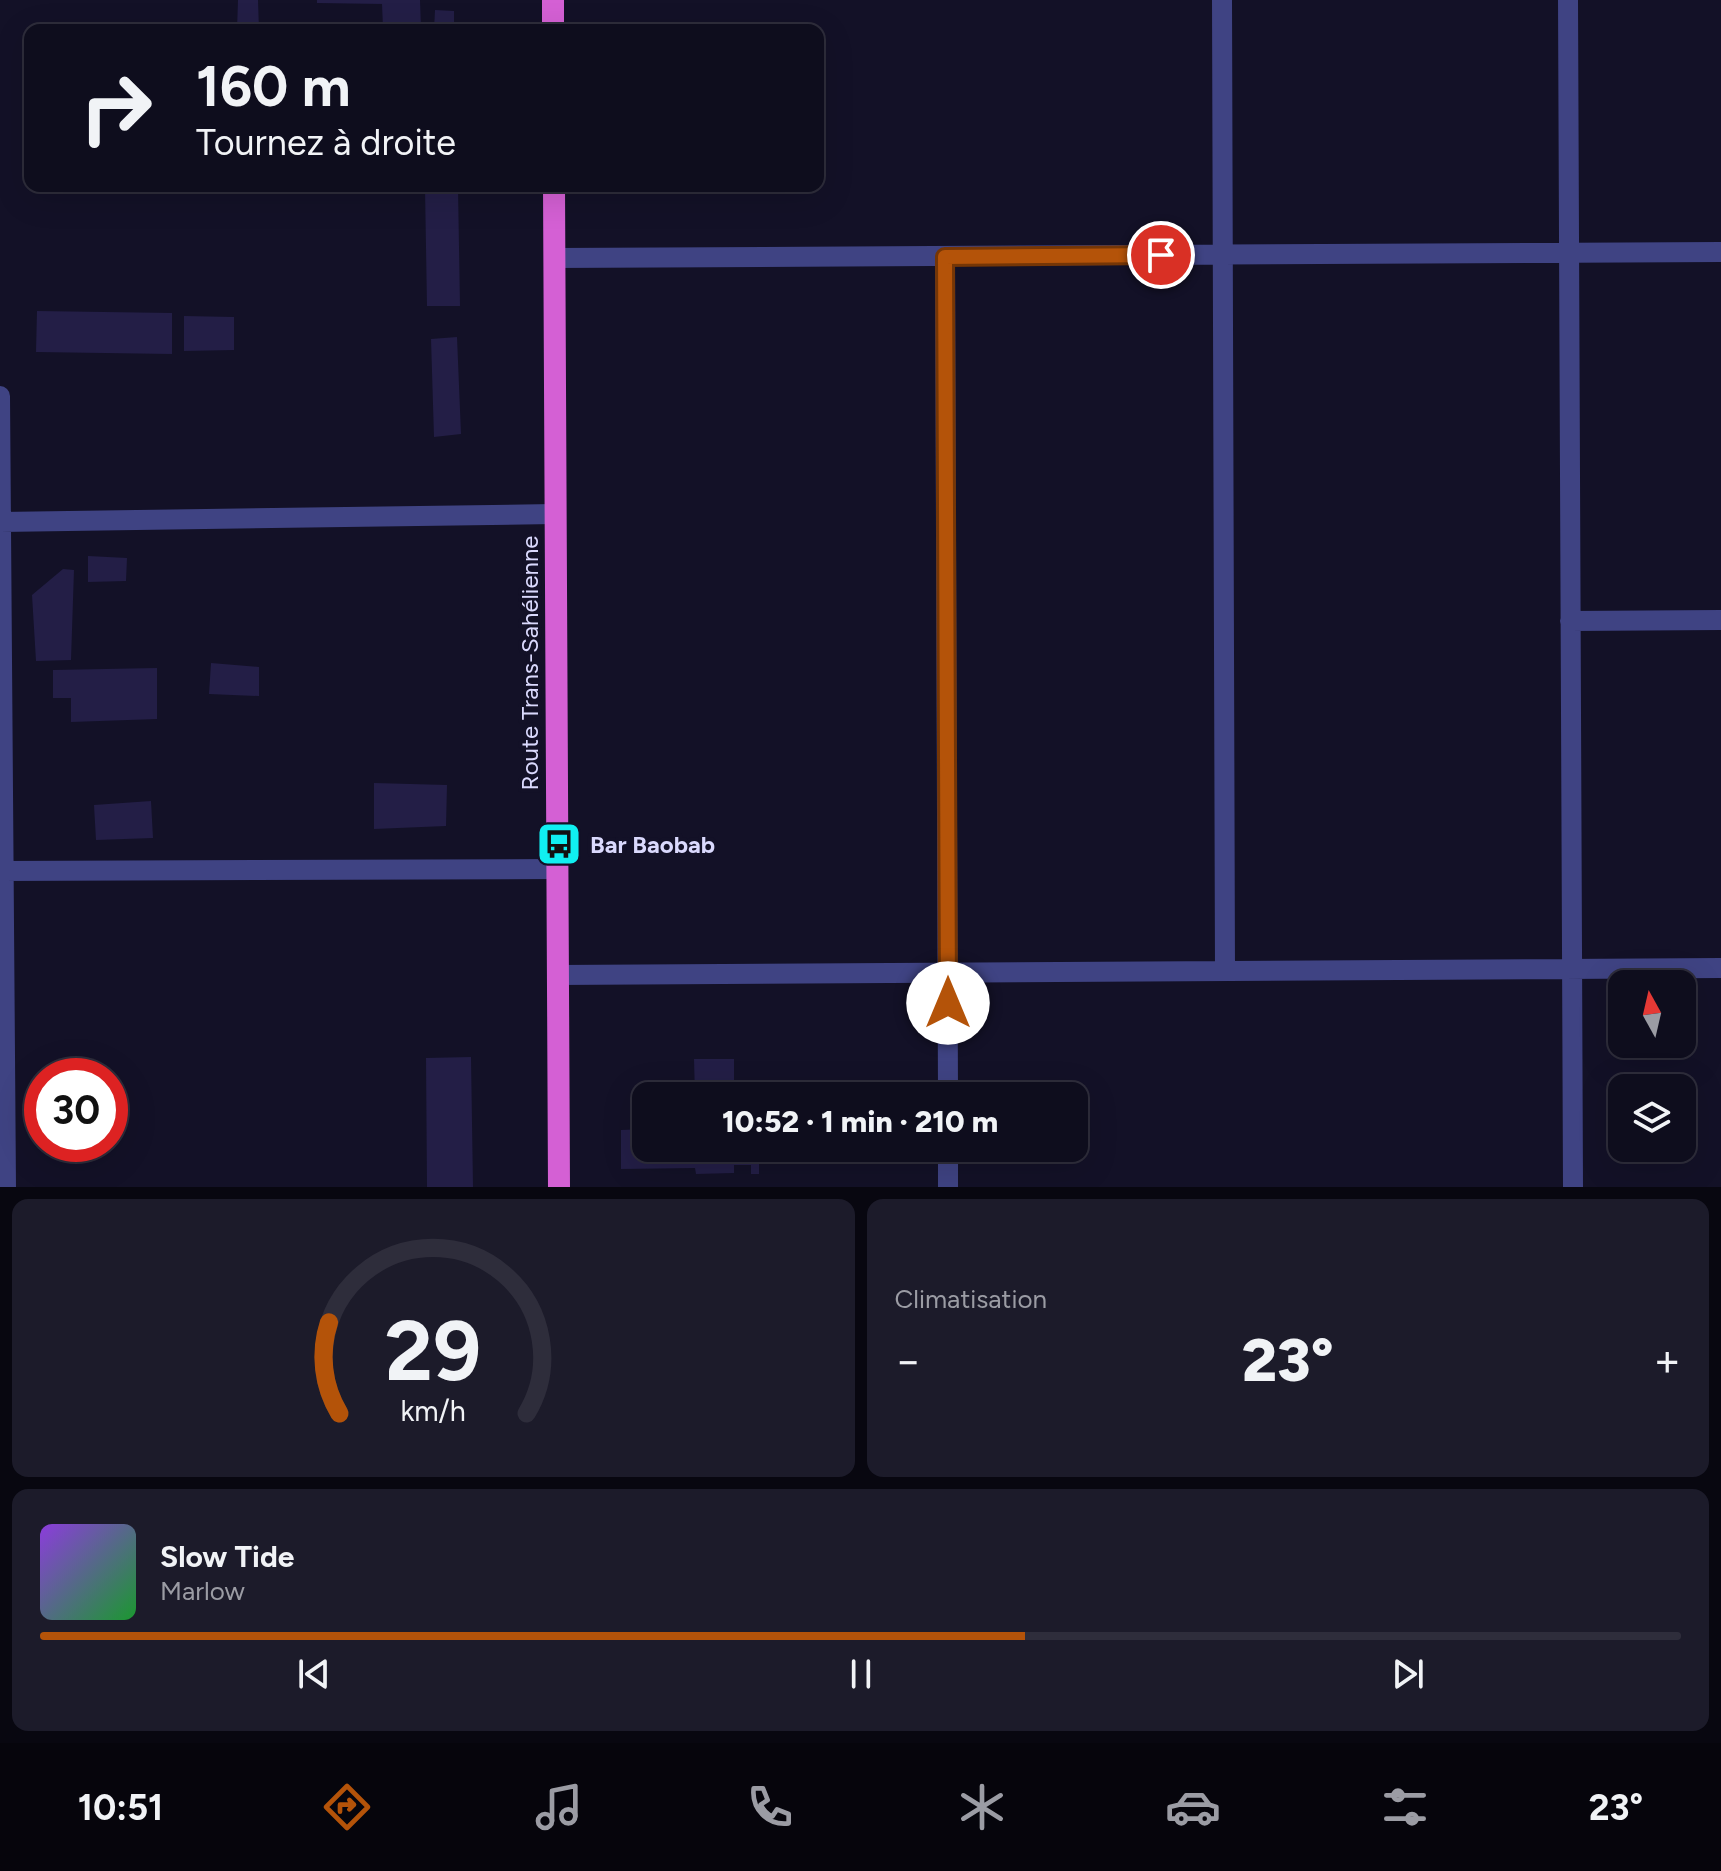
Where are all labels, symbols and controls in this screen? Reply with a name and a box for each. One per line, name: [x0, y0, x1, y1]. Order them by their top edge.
text: 160 m: [196, 53, 351, 120]
icon: right: [64, 56, 168, 160]
text: Tournez à droite: [196, 121, 456, 164]
pin: [1127, 221, 1195, 289]
icon: arrive: [1139, 233, 1183, 277]
street label: Route Trans-Sahélienne: [515, 536, 544, 790]
bus stop icon: Bar Baobab: [535, 820, 583, 868]
place label: Bar Baobab: [590, 830, 715, 859]
position arrow: [906, 961, 990, 1045]
north arrow: [1608, 970, 1696, 1058]
map controls: [1608, 970, 1696, 1162]
speed limit sign: 30: [24, 1058, 128, 1162]
button: layers: [1608, 1074, 1696, 1162]
text: 10:52 · 1 min · 210 m: [722, 1103, 998, 1140]
text: Climatisation: [895, 1283, 1047, 1315]
text: 29: [385, 1301, 481, 1401]
text: 23°: [1242, 1324, 1334, 1396]
text: −: [895, 1334, 922, 1387]
text: +: [1654, 1334, 1681, 1387]
text: km/h: [401, 1394, 466, 1428]
text: Slow Tide: [160, 1538, 294, 1575]
text: Marlow: [160, 1575, 245, 1607]
icon: previous: [292, 1652, 336, 1696]
icon: pause: [839, 1652, 883, 1696]
icon: next: [1386, 1652, 1430, 1696]
icon: directions: [319, 1779, 375, 1835]
icon: music: [531, 1779, 587, 1835]
icon: phone: [742, 1779, 798, 1835]
icon: climate: [954, 1779, 1010, 1835]
icon: car: [1165, 1779, 1221, 1835]
icon: filters: [1377, 1779, 1433, 1835]
text: 10:51: [78, 1786, 163, 1829]
text: 23°: [1589, 1786, 1643, 1829]

